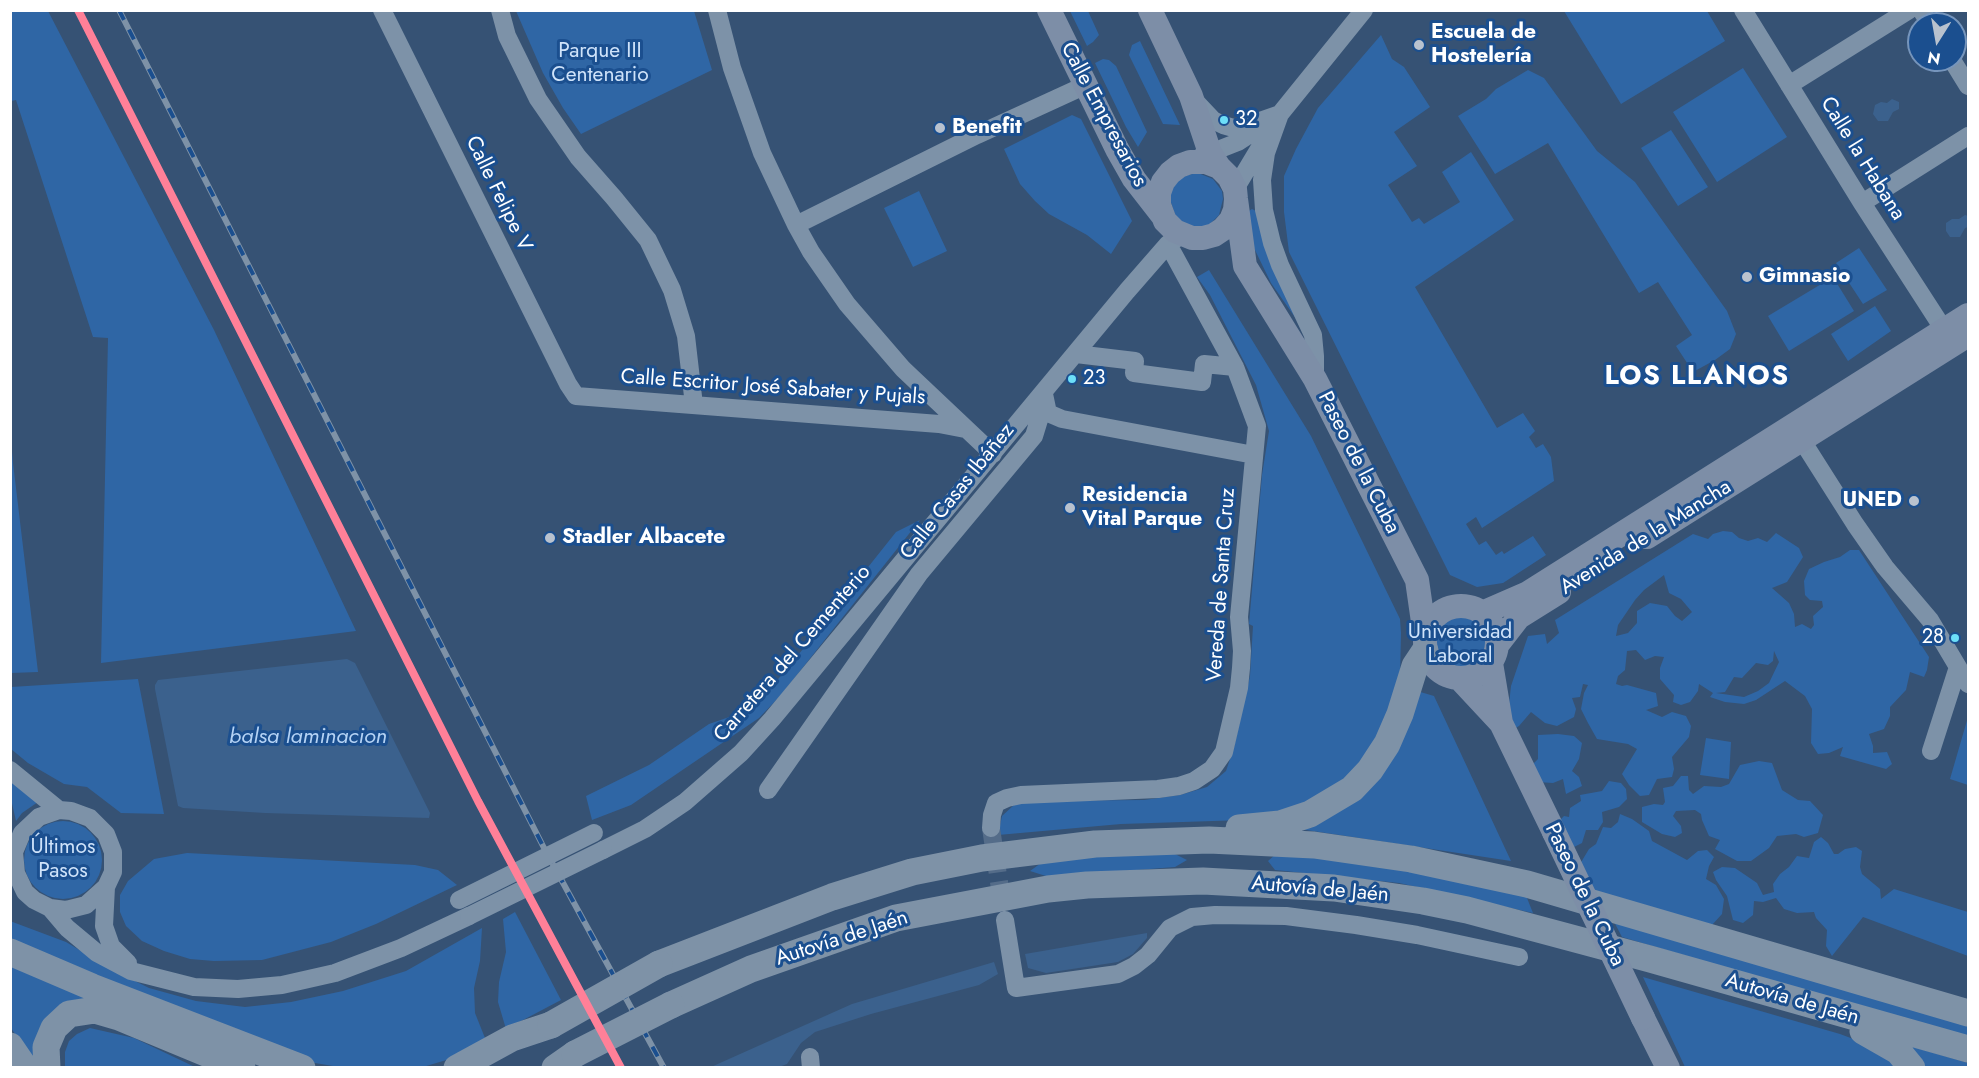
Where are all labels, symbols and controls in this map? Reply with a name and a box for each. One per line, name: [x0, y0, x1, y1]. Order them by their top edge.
north arrow: [1907, 12, 1967, 72]
place label: Escuela de Hostelería: [1431, 20, 1536, 70]
street label: Calle Empresarios: [1054, 38, 1152, 192]
marker: Escuela de Hostelería: [1412, 38, 1426, 52]
park label: Parque III Centenario: [551, 39, 649, 89]
text: N: [1925, 46, 1942, 71]
street label: Calle la Habana: [1814, 93, 1910, 225]
place label: 32: [1235, 108, 1257, 132]
marker: 32: [1218, 114, 1230, 126]
place label: Benefit: [952, 115, 1022, 141]
marker: Benefit: [933, 121, 947, 135]
street label: Calle Felipe V: [459, 132, 537, 256]
place label: Gimnasio: [1759, 264, 1850, 290]
marker: Gimnasio: [1740, 270, 1754, 284]
district label: LOS LLANOS: [1604, 361, 1790, 393]
street label: Calle Escritor José Sabater y Pujals: [620, 365, 926, 411]
place label: 23: [1083, 367, 1105, 391]
marker: 23: [1066, 373, 1078, 385]
street label: Paseo de la Cuba: [1311, 388, 1405, 538]
street label: Calle Casas Ibáñez: [895, 419, 1021, 565]
street label: Avenida de la Mancha: [1556, 475, 1736, 601]
place label: Residencia Vital Parque: [1082, 483, 1202, 533]
street label: Vereda de Santa Cruz: [1203, 487, 1241, 683]
place label: UNED: [1843, 488, 1902, 514]
marker: UNED: [1907, 494, 1921, 508]
marker: Residencia Vital Parque: [1063, 501, 1077, 515]
place label: Stadler Albacete: [562, 525, 725, 551]
marker: Stadler Albacete: [543, 531, 557, 545]
street label: Carretera del Cementerio: [709, 560, 877, 748]
park label: Universidad Laboral: [1408, 620, 1512, 670]
place label: 28: [1922, 626, 1944, 650]
marker: 28: [1949, 632, 1961, 644]
water label: balsa laminacion: [229, 725, 387, 751]
street label: Paseo de la Cuba: [1539, 819, 1629, 971]
park label: Últimos Pasos: [31, 835, 95, 885]
street label: Autovía de Jaén: [1250, 871, 1390, 909]
street label: Autovía de Jaén: [773, 906, 911, 972]
street label: Autovía de Jaén: [1722, 969, 1862, 1031]

